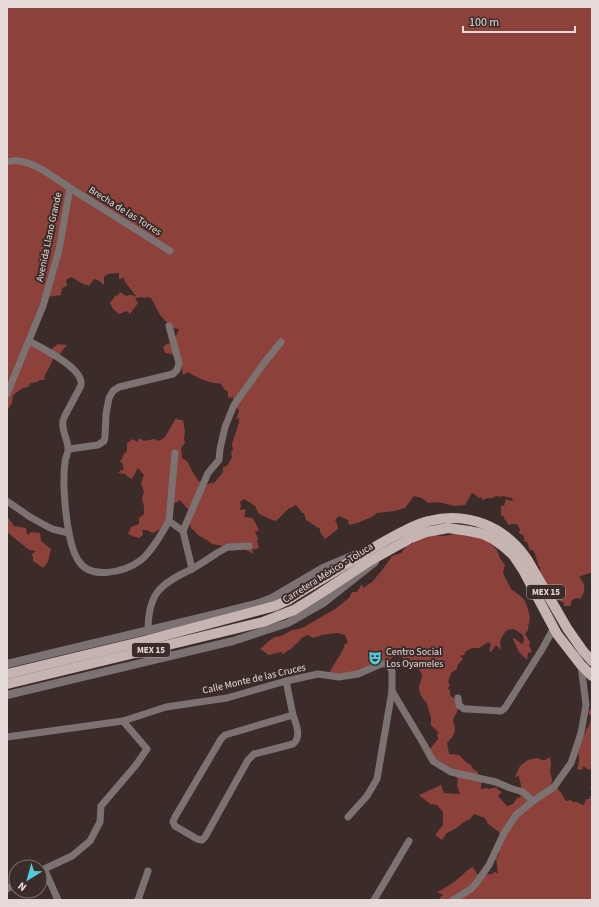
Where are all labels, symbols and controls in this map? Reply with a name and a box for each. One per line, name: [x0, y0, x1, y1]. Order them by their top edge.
scale bar: [463, 8, 575, 34]
text: 100 m: [469, 14, 499, 31]
street label: Brecha de las Torres: [86, 183, 164, 239]
street label: Avenida Llano Grande: [33, 191, 65, 283]
street label: Carretera México - Toluca: [280, 539, 376, 607]
road number: MEX 15: [527, 585, 565, 599]
road number: MEX 15: [132, 643, 170, 657]
place label: Centro Social Los Oyameles: [386, 645, 443, 671]
theatre icon: Centro Social Los Oyameles: [367, 650, 383, 666]
street label: Calle Monte de las Cruces: [201, 660, 307, 698]
north arrow: [8, 859, 48, 899]
text: N: [15, 878, 30, 895]

